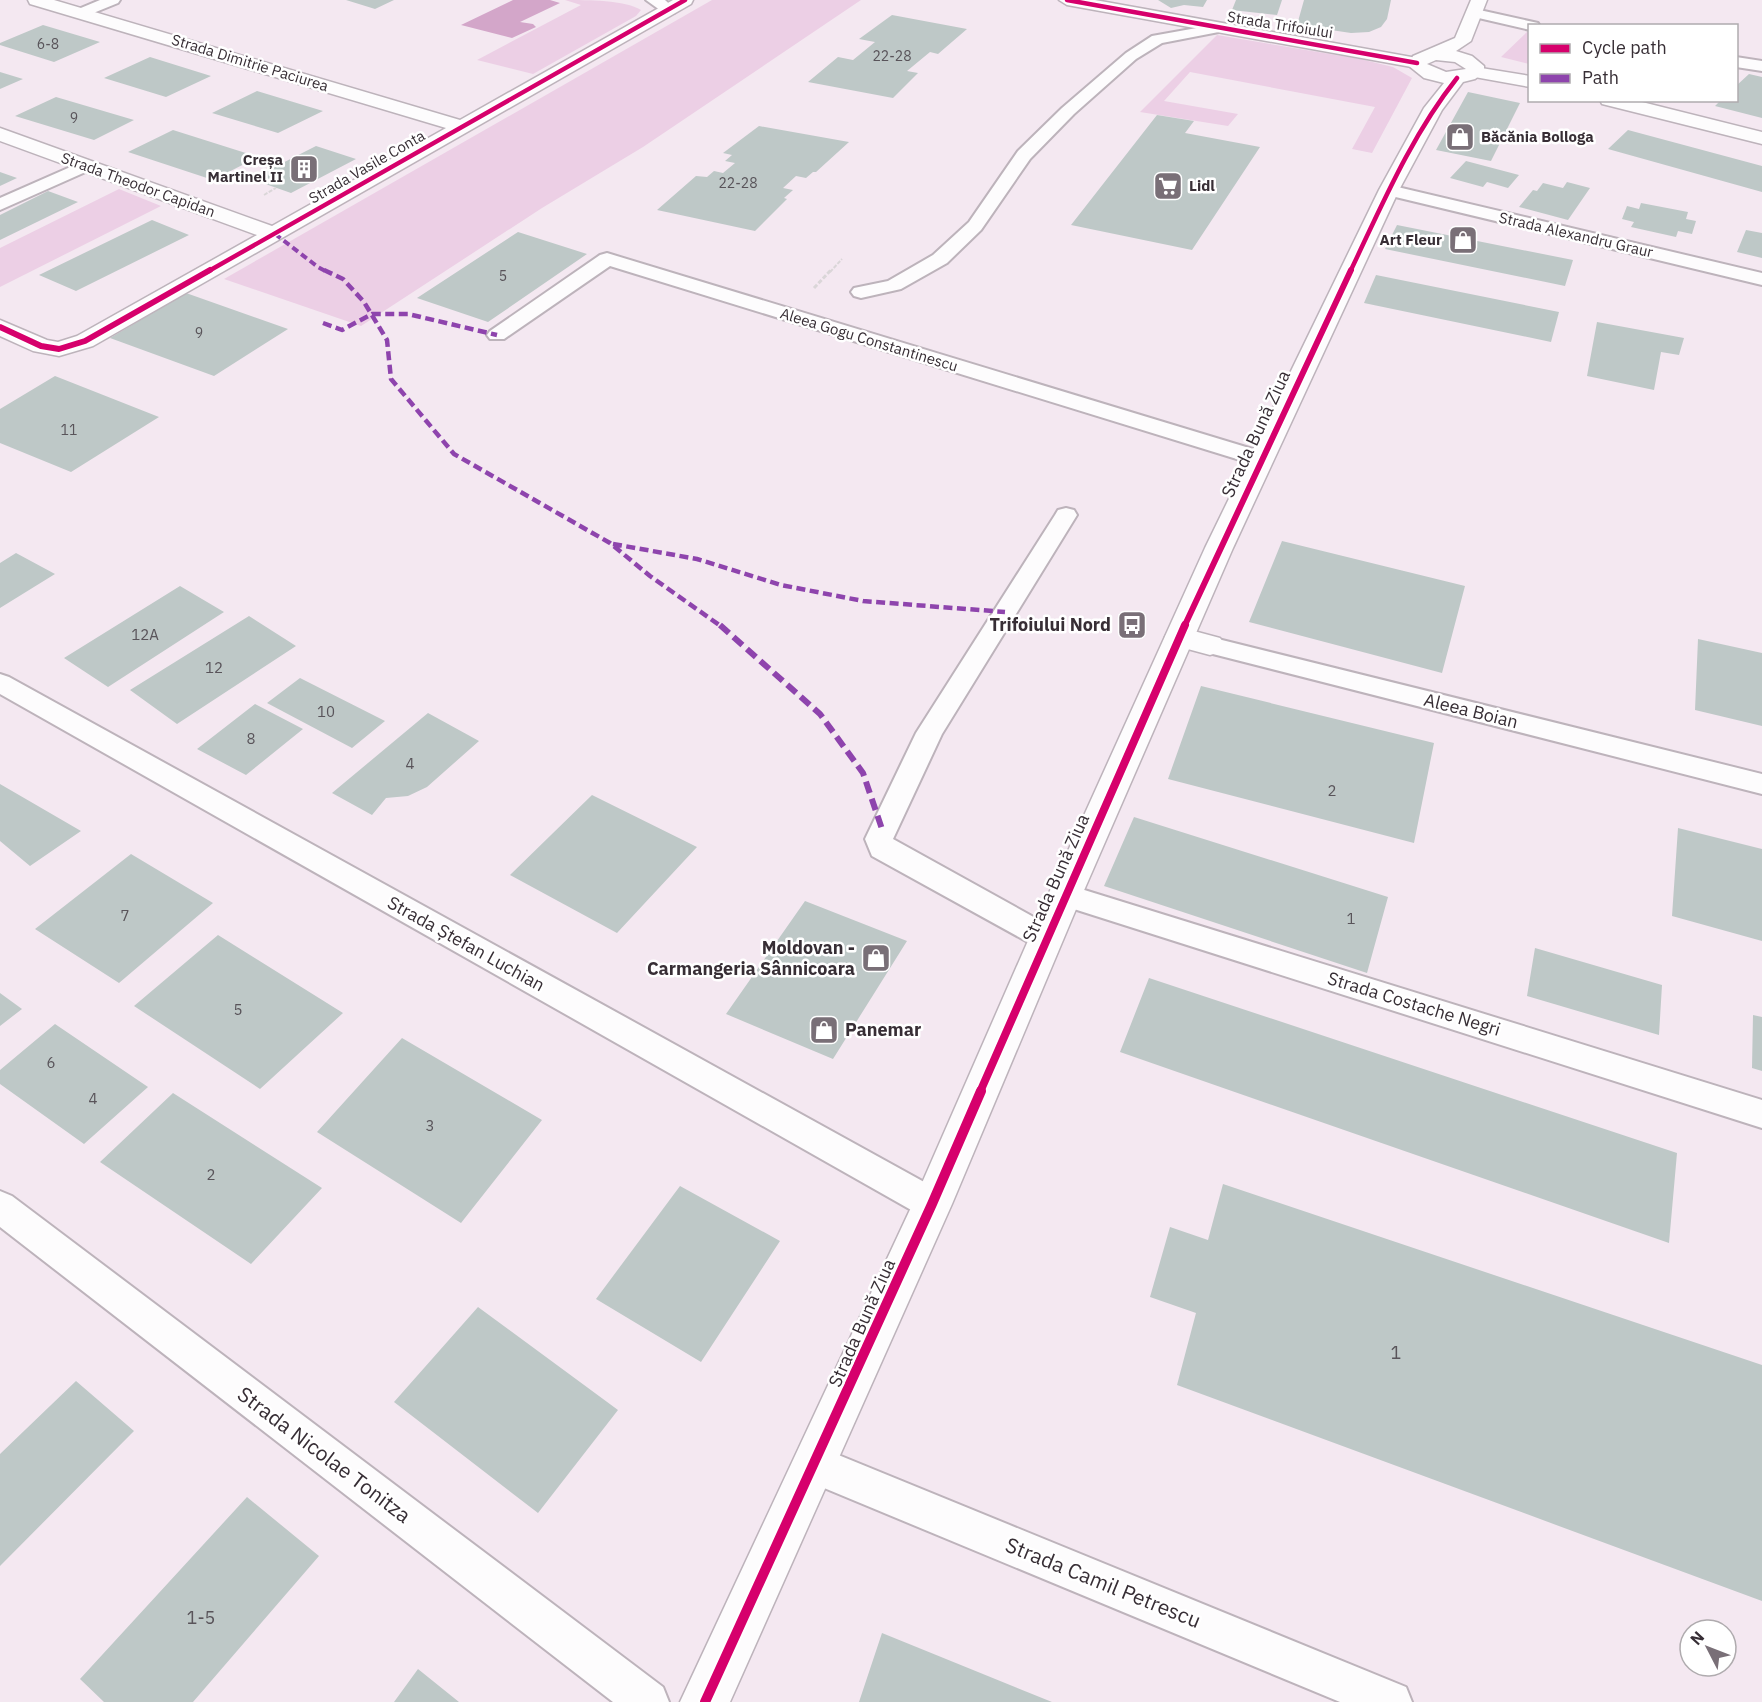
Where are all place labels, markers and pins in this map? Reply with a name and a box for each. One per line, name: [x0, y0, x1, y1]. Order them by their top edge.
shop icon: Băcănia Bolloga: [1444, 121, 1476, 153]
place label: Băcănia Bolloga: [1481, 127, 1594, 146]
place label: Creșa Martinel II: [208, 150, 283, 186]
building icon: Creșa Martinel II: [288, 153, 320, 185]
supermarket icon: Lidl: [1152, 170, 1184, 202]
place label: Lidl: [1189, 176, 1215, 195]
shop icon: Art Fleur: [1447, 224, 1479, 256]
place label: Art Fleur: [1380, 230, 1442, 249]
bus stop icon: Trifoiului Nord: [1116, 609, 1148, 641]
place label: Trifoiului Nord: [990, 613, 1111, 636]
place label: Moldovan - Carmangeria Sânnicoara: [647, 936, 855, 980]
shop icon: Moldovan - Carmangeria Sânnicoara: [860, 942, 892, 974]
shop icon: Panemar: [808, 1014, 840, 1046]
place label: Panemar: [845, 1018, 921, 1041]

